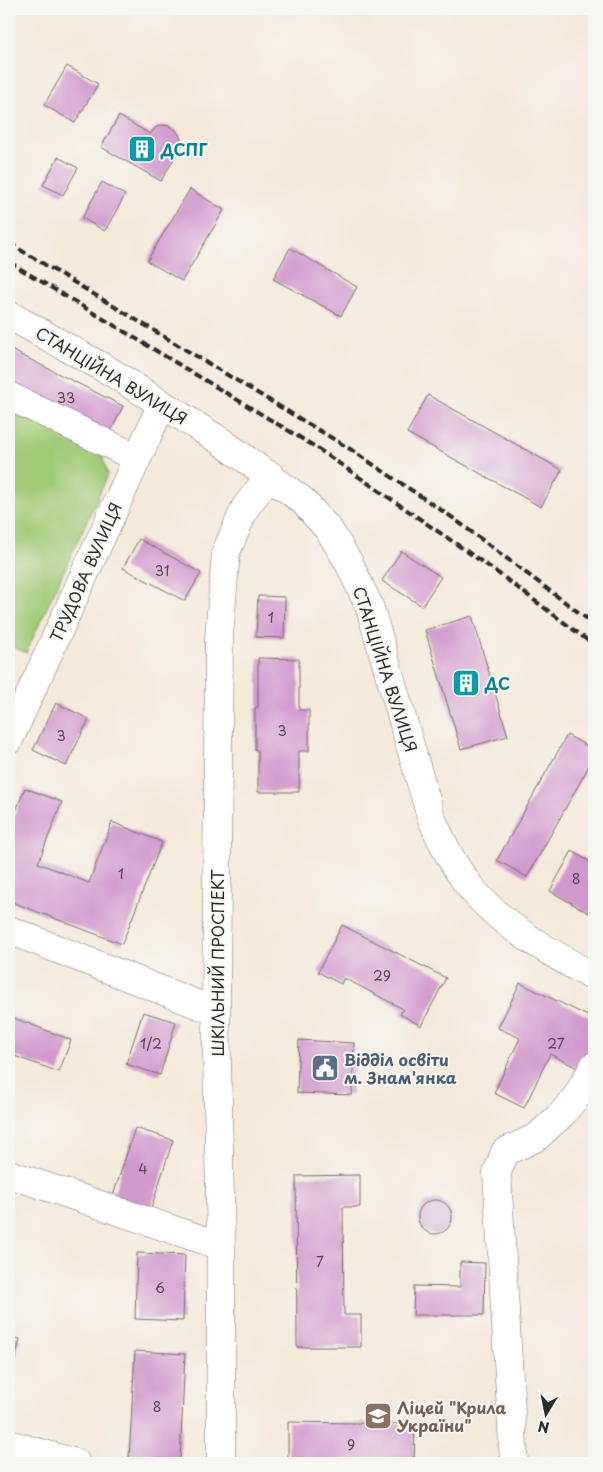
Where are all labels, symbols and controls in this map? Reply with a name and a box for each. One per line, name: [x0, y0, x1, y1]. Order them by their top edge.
building icon: ДСПГ: [127, 134, 157, 164]
place label: ДСПГ: [160, 137, 209, 161]
street label: СТАНЦІЙНА ВУЛИЦЯ: [32, 320, 192, 430]
house number: 33: [57, 387, 75, 408]
street label: ТРУДОВА ВУЛИЦЯ: [43, 498, 127, 646]
house number: 31: [155, 560, 169, 581]
street label: СТАНЦІЙНА ВУЛИЦЯ: [348, 583, 424, 755]
house number: 1: [268, 607, 274, 628]
building icon: ДС: [451, 668, 481, 698]
place label: ДС: [484, 671, 510, 695]
house number: 3: [277, 720, 287, 741]
house number: 3: [56, 725, 66, 746]
house number: 1: [118, 863, 124, 884]
house number: 8: [572, 868, 580, 889]
street label: ШКІЛЬНИЙ ПРОСПЕКТ: [205, 869, 229, 1057]
house number: 29: [373, 965, 391, 986]
house number: 1/2: [140, 1033, 162, 1054]
house number: 27: [547, 1033, 565, 1054]
place label: Відділ освіти м. Знам'янка: [344, 1047, 457, 1089]
public building icon: Відділ освіти м. Знам'янка: [310, 1053, 340, 1083]
house number: 4: [138, 1158, 148, 1179]
house number: 7: [316, 1251, 324, 1272]
house number: 6: [155, 1277, 165, 1298]
north arrow: [520, 1390, 570, 1440]
place label: Ліцей "Крила України": [396, 1395, 506, 1437]
house number: 8: [153, 1396, 161, 1417]
school or university icon: Ліцей "Крила України": [363, 1401, 393, 1431]
text: N: [536, 1416, 551, 1439]
house number: 9: [347, 1434, 355, 1455]

